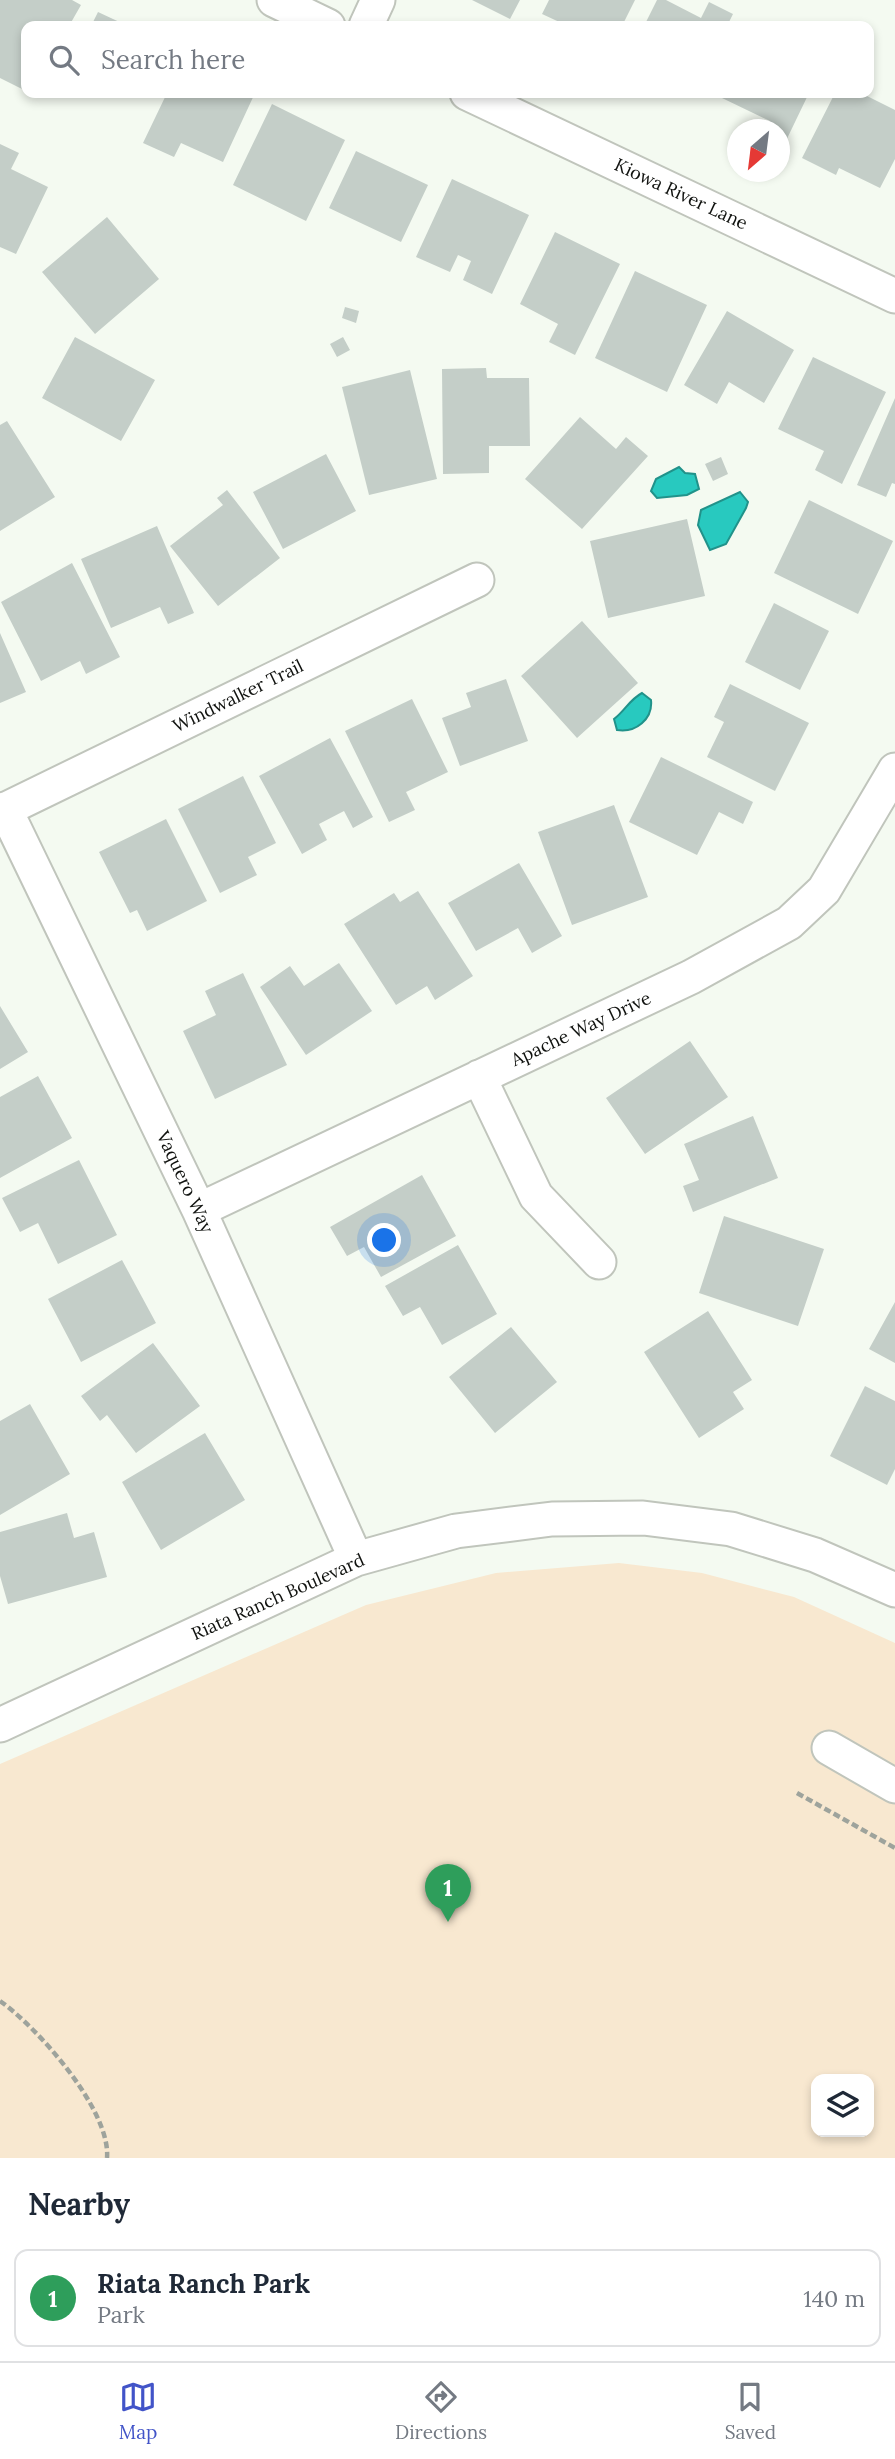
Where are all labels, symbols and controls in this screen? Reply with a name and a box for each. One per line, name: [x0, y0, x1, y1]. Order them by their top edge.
search box: [21, 21, 874, 98]
icon: search: [45, 41, 83, 79]
text: Search here: [101, 43, 245, 76]
north arrow: [727, 119, 790, 182]
street label: Kiowa River Lane: [611, 153, 752, 235]
street label: Windwalker Trail: [169, 654, 307, 737]
street label: Apache Way Drive: [506, 986, 655, 1071]
street label: Vaquero Way: [151, 1126, 219, 1237]
your location: [367, 1223, 401, 1257]
street label: Riata Ranch Boulevard: [188, 1548, 368, 1645]
pin: 1: [425, 1864, 471, 1922]
map controls: [811, 2074, 874, 2137]
button: layers: [811, 2074, 874, 2137]
text: Nearby: [28, 2185, 130, 2223]
text: Riata Ranch Park: [97, 2267, 310, 2300]
text: 1: [48, 2284, 58, 2313]
text: 140 m: [803, 2284, 865, 2313]
text: Park: [97, 2300, 145, 2329]
tab: Map: [119, 2378, 157, 2444]
tab: Directions: [395, 2378, 487, 2444]
tab: Saved: [725, 2378, 776, 2444]

